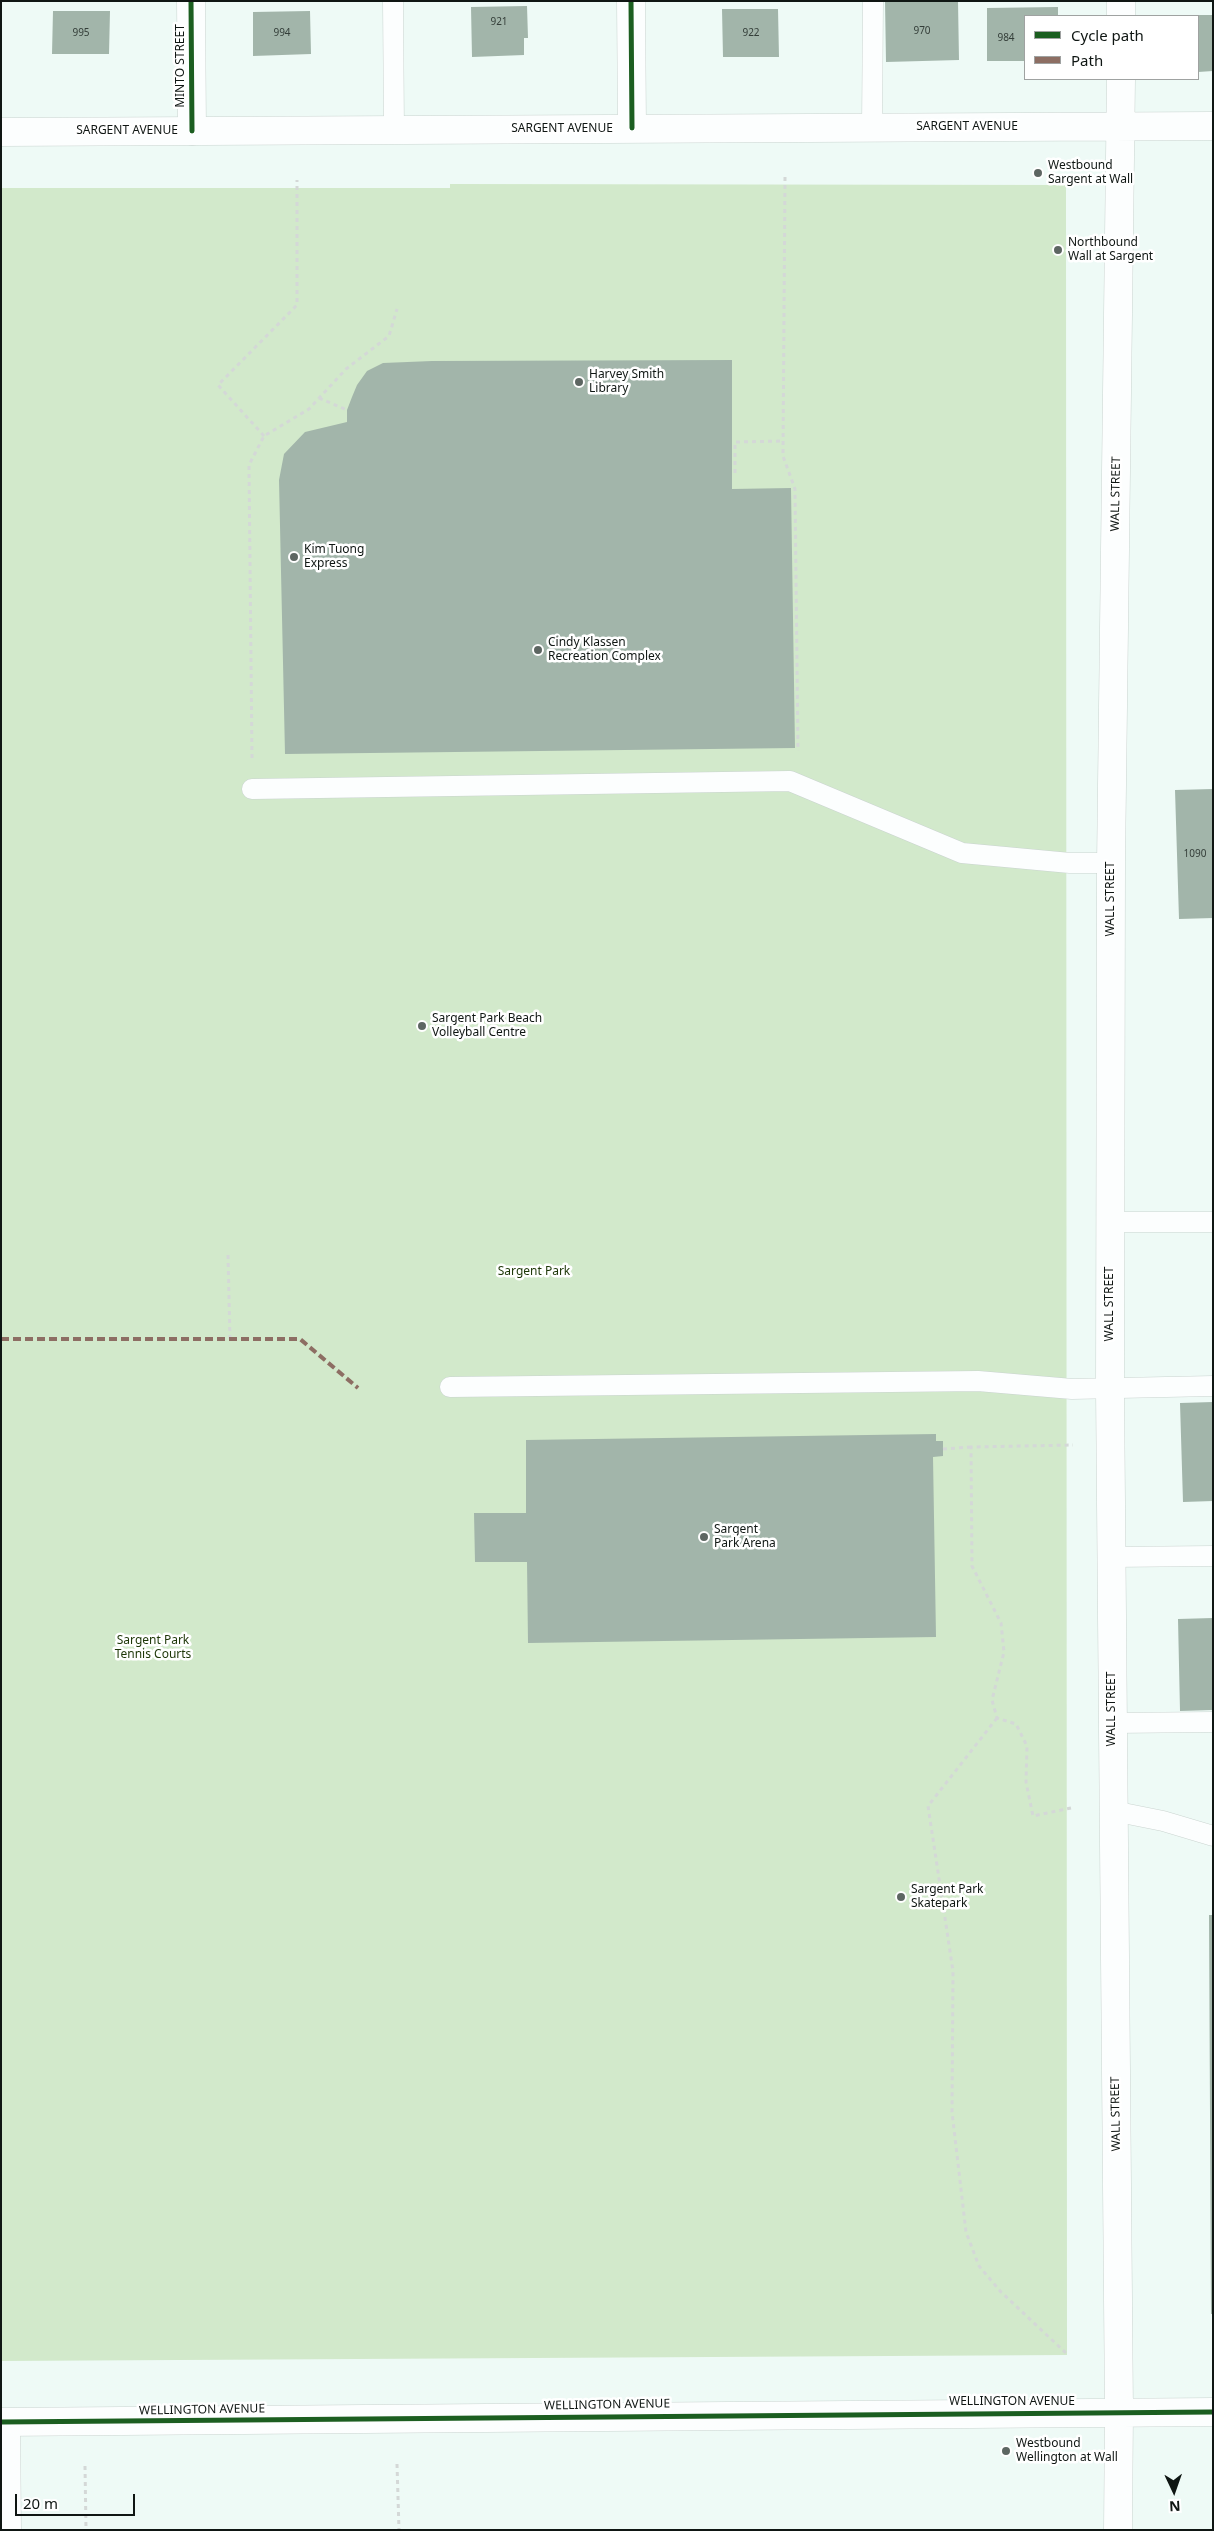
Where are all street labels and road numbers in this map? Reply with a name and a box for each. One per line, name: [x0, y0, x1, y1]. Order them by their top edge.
street label: MINTO STREET: [174, 24, 188, 108]
street label: SARGENT AVENUE: [916, 120, 1018, 134]
street label: SARGENT AVENUE: [511, 122, 613, 136]
street label: SARGENT AVENUE: [76, 124, 178, 138]
street label: WALL STREET: [1108, 456, 1124, 532]
street label: WALL STREET: [1104, 862, 1118, 936]
street label: WALL STREET: [1103, 1267, 1117, 1341]
street label: WALL STREET: [1105, 1672, 1119, 1746]
street label: WALL STREET: [1108, 2076, 1124, 2152]
street label: WELLINGTON AVENUE: [949, 2395, 1075, 2409]
street label: WELLINGTON AVENUE: [544, 2397, 670, 2413]
street label: WELLINGTON AVENUE: [139, 2402, 265, 2418]

